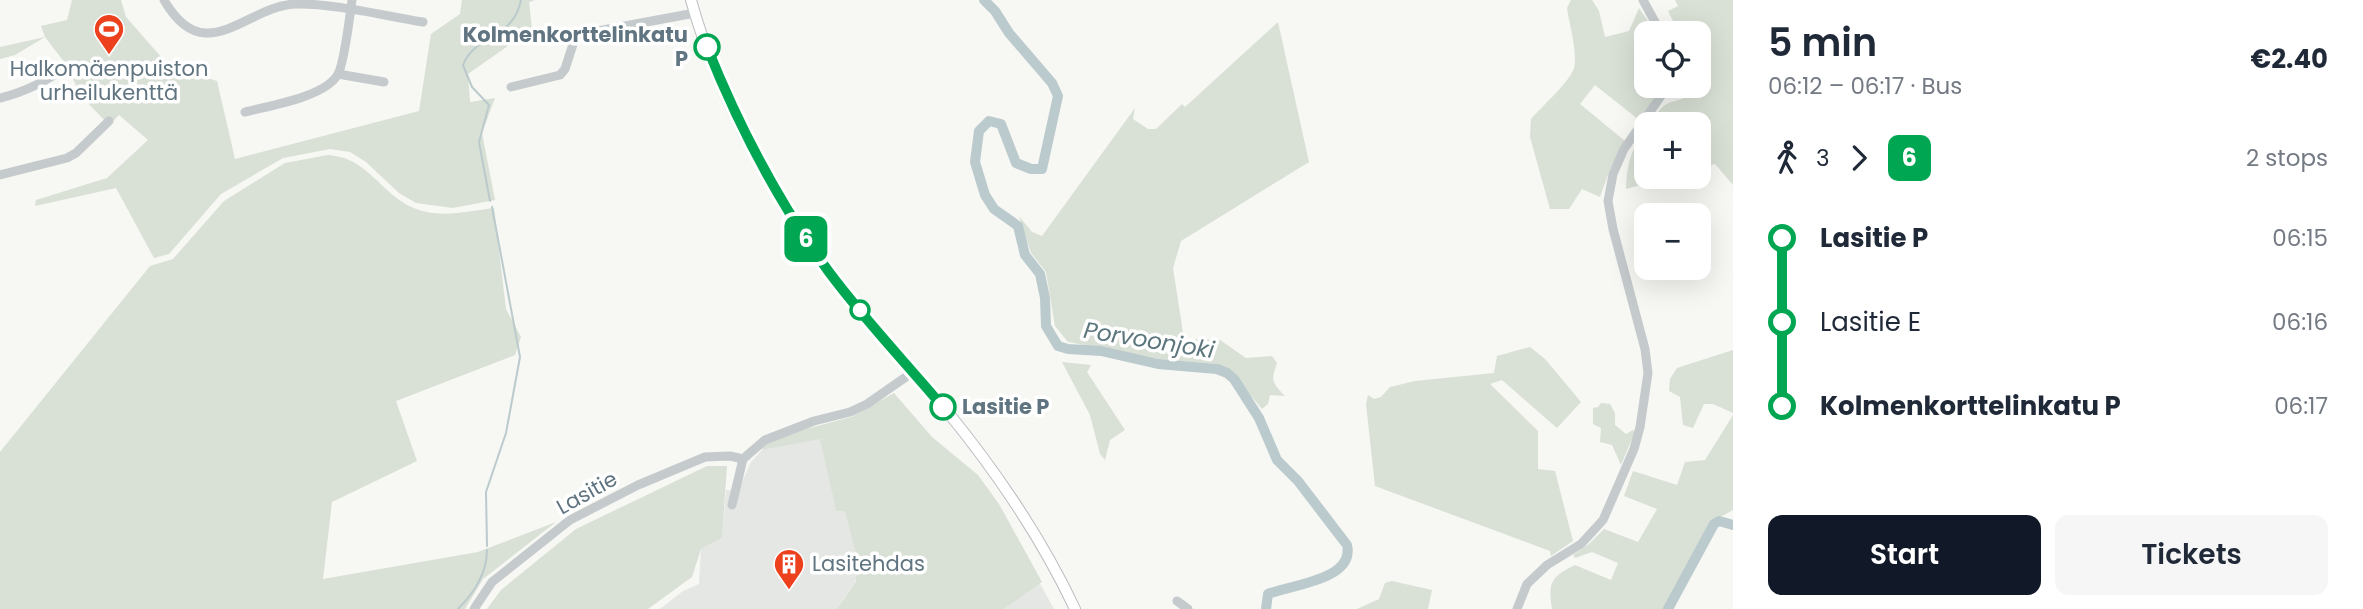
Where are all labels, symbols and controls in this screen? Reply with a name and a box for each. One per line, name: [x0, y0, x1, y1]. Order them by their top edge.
sports icon: Halkomäenpuiston urheilukenttä: [92, 12, 126, 56]
text: 5 min: [1768, 16, 1877, 69]
place label: Kolmenkorttelinkatu P: [463, 20, 688, 73]
map controls: [1634, 21, 1711, 280]
button: locate: [1634, 21, 1711, 98]
marker: Kolmenkorttelinkatu P: [694, 34, 720, 60]
text: €2.40: [2251, 41, 2328, 77]
place label: Halkomäenpuiston urheilukenttä: [10, 54, 208, 107]
text: 06:12 – 06:17 · Bus: [1768, 70, 1962, 102]
button: +: [1634, 112, 1711, 189]
icon: walk: [1768, 139, 1806, 177]
icon: forward: [1840, 139, 1878, 177]
text: 6: [1902, 141, 1917, 174]
text: 3: [1816, 142, 1830, 174]
text: 2 stops: [2246, 142, 2328, 174]
button: −: [1634, 203, 1711, 280]
line badge: 6: [783, 216, 829, 262]
text: Lasitie P: [1820, 220, 1928, 256]
text: 6: [798, 222, 814, 255]
text: 06:15: [2272, 222, 2328, 254]
unlabelled marker: [850, 300, 870, 320]
text: Lasitie E: [1820, 304, 1921, 340]
text: 06:16: [2272, 306, 2328, 338]
water label: Porvoonjoki: [1082, 314, 1217, 366]
text: Kolmenkorttelinkatu P: [1820, 388, 2121, 424]
text: 06:17: [2274, 390, 2328, 422]
place label: Lasitie P: [962, 392, 1049, 421]
marker: Lasitie P: [930, 394, 956, 420]
street label: Lasitie: [551, 464, 622, 521]
button: Start: [1768, 515, 2041, 595]
button: Tickets: [2055, 515, 2328, 595]
building icon: Lasitehdas: [772, 547, 806, 591]
place label: Lasitehdas: [812, 549, 925, 578]

